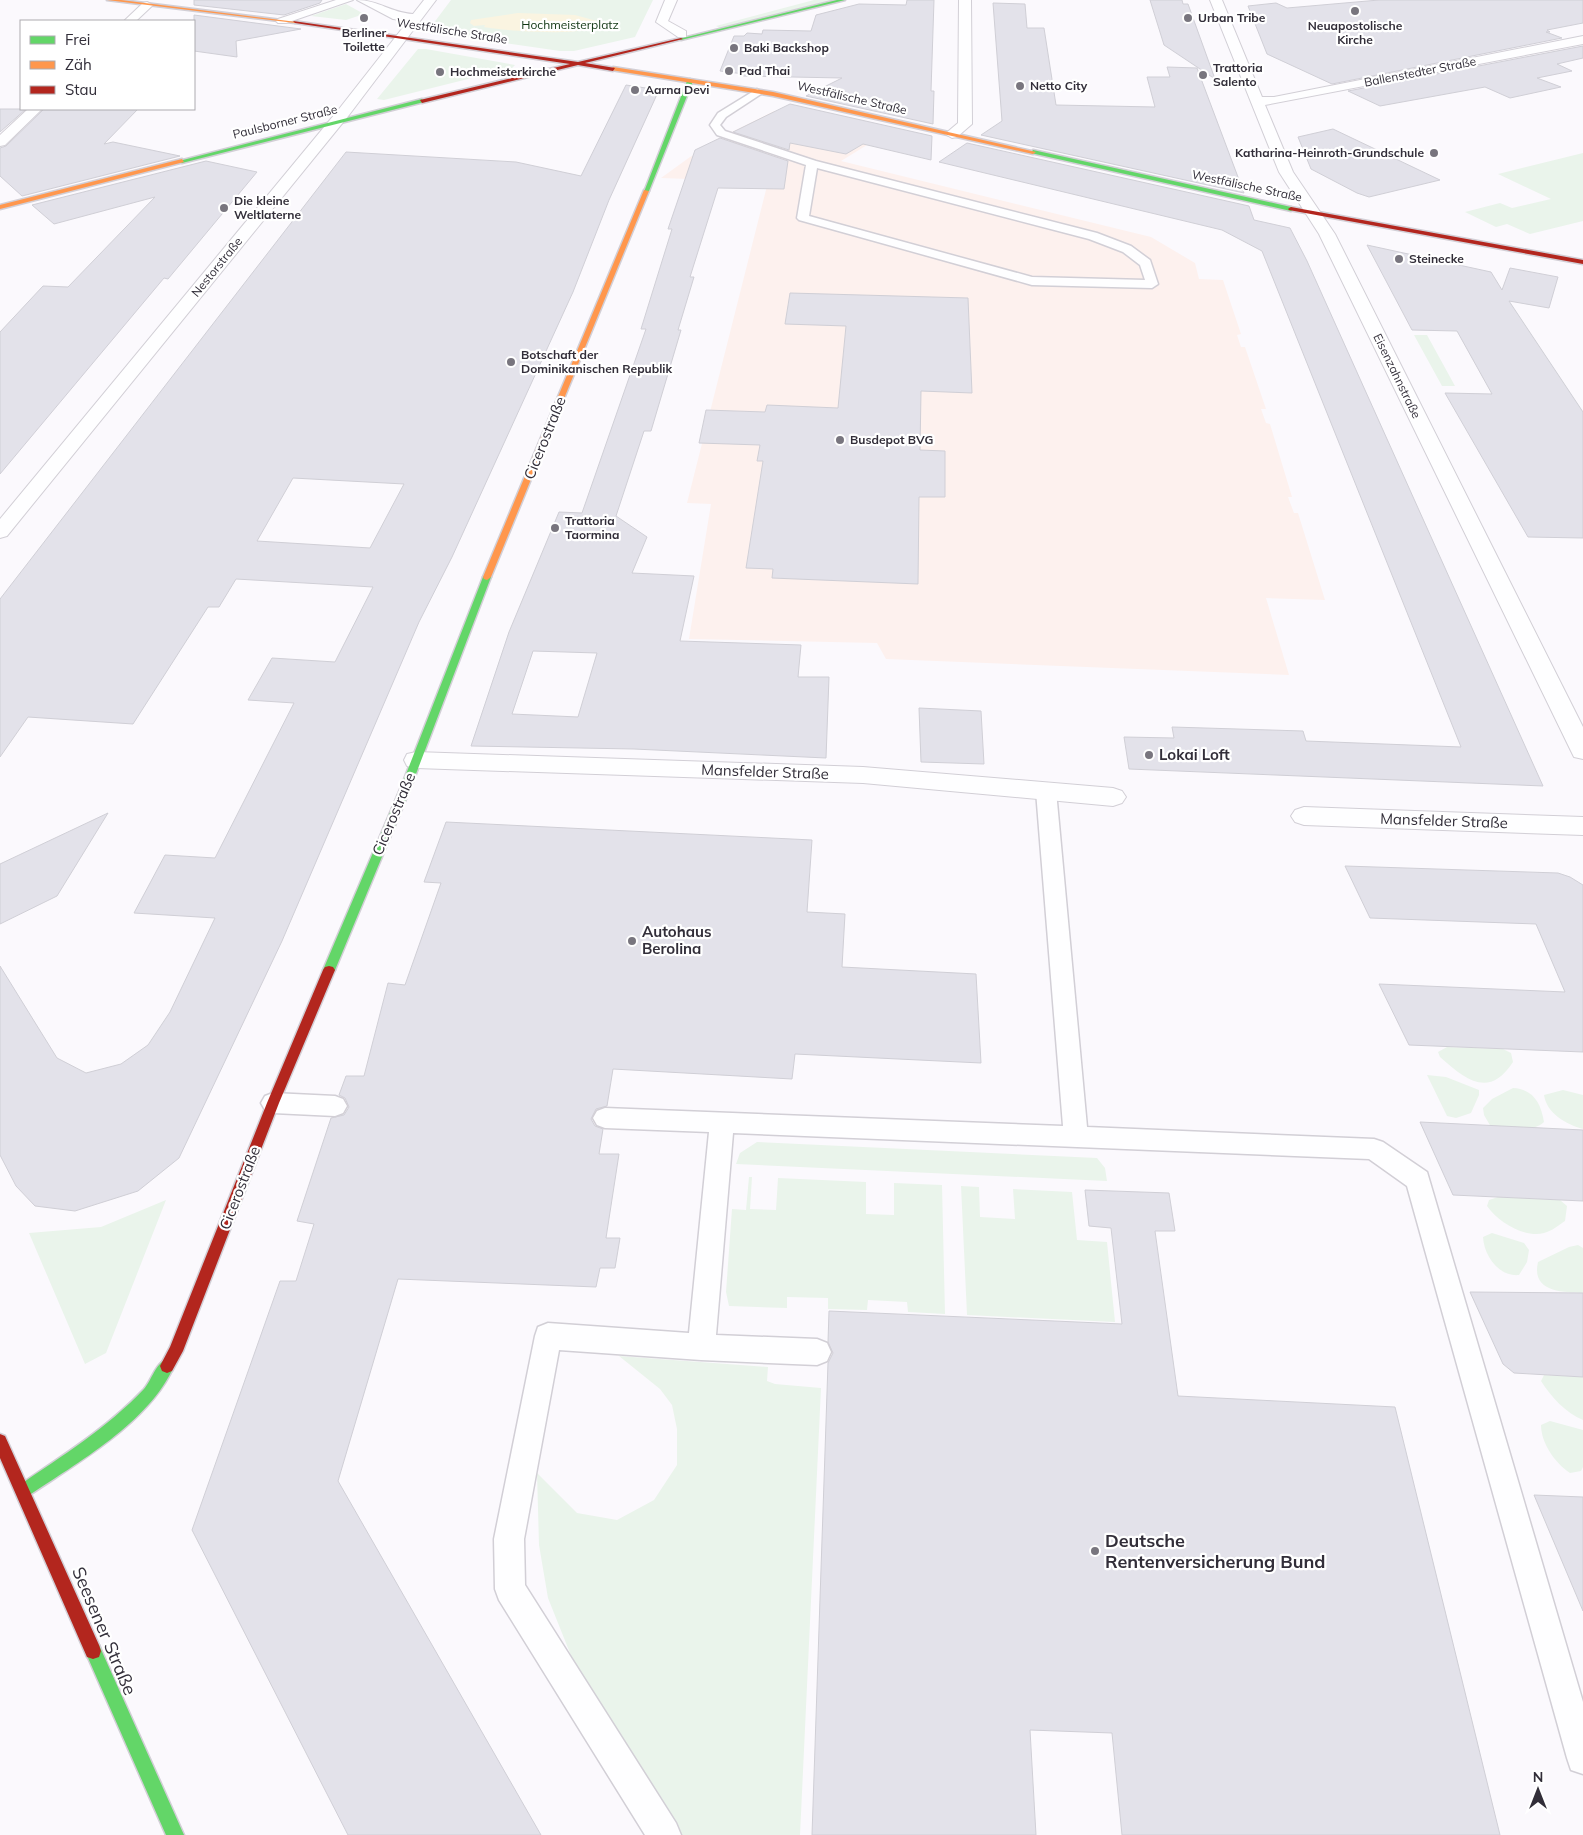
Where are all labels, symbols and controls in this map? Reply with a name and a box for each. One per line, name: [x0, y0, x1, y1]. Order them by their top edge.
marker: Neuapostolische Kirche: [1349, 5, 1361, 17]
place label: Urban Tribe: [1198, 10, 1266, 25]
marker: Berliner Toilette: [358, 12, 370, 24]
marker: Urban Tribe: [1182, 12, 1194, 24]
street label: Westfälische Straße: [396, 14, 509, 47]
park label: Hochmeisterplatz: [521, 17, 619, 32]
place label: Neuapostolische Kirche: [1308, 18, 1403, 47]
legend: [20, 20, 195, 110]
place label: Berliner Toilette: [342, 25, 386, 54]
text: Frei: [65, 30, 90, 49]
place label: Baki Backshop: [744, 40, 829, 55]
marker: Baki Backshop: [728, 42, 740, 54]
street label: Ballenstedter Straße: [1363, 53, 1477, 90]
text: Zäh: [65, 55, 92, 74]
place label: Trattoria Salento: [1213, 60, 1263, 89]
place label: Pad Thai: [739, 63, 790, 78]
place label: Hochmeisterkirche: [450, 64, 557, 79]
marker: Pad Thai: [723, 65, 735, 77]
marker: Hochmeisterkirche: [434, 66, 446, 78]
marker: Trattoria Salento: [1197, 69, 1209, 81]
street label: Westfälische Straße: [796, 78, 908, 117]
place label: Netto City: [1030, 78, 1088, 93]
text: Stau: [65, 80, 97, 99]
marker: Netto City: [1014, 80, 1026, 92]
place label: Aarna Devi: [645, 82, 709, 97]
marker: Aarna Devi: [629, 84, 641, 96]
street label: Paulsborner Straße: [231, 101, 339, 142]
place label: Katharina-Heinroth-Grundschule: [1235, 145, 1424, 160]
marker: Katharina-Heinroth-Grundschule: [1428, 147, 1440, 159]
street label: Westfälische Straße: [1191, 167, 1304, 205]
place label: Die kleine Weltlaterne: [234, 193, 302, 222]
marker: Die kleine Weltlaterne: [218, 202, 230, 214]
street label: Nestorstraße: [188, 234, 245, 300]
place label: Steinecke: [1409, 251, 1464, 266]
marker: Steinecke: [1393, 253, 1405, 265]
street label: Eisenzahnstraße: [1370, 331, 1424, 421]
place label: Botschaft der Dominikanischen Republik: [521, 347, 672, 376]
marker: Botschaft der Dominikanischen Republik: [505, 356, 517, 368]
street label: Cicerostraße: [519, 394, 570, 482]
place label: Busdepot BVG: [850, 432, 933, 447]
marker: Busdepot BVG: [834, 434, 846, 446]
place label: Trattoria Taormina: [565, 513, 619, 542]
marker: Trattoria Taormina: [549, 522, 561, 534]
place label: Lokai Loft: [1159, 745, 1230, 764]
marker: Lokai Loft: [1143, 749, 1155, 761]
street label: Mansfelder Straße: [701, 760, 829, 783]
street label: Cicerostraße: [368, 770, 419, 858]
street label: Mansfelder Straße: [1380, 809, 1508, 832]
place label: Autohaus Berolina: [642, 922, 711, 958]
marker: Autohaus Berolina: [626, 935, 638, 947]
street label: Cicerostraße: [215, 1143, 264, 1232]
place label: Deutsche Rentenversicherung Bund: [1105, 1529, 1325, 1573]
marker: Deutsche Rentenversicherung Bund: [1089, 1545, 1101, 1557]
street label: Seesener Straße: [67, 1563, 142, 1698]
north arrow: [1513, 1765, 1563, 1815]
text: N: [1533, 1768, 1543, 1786]

